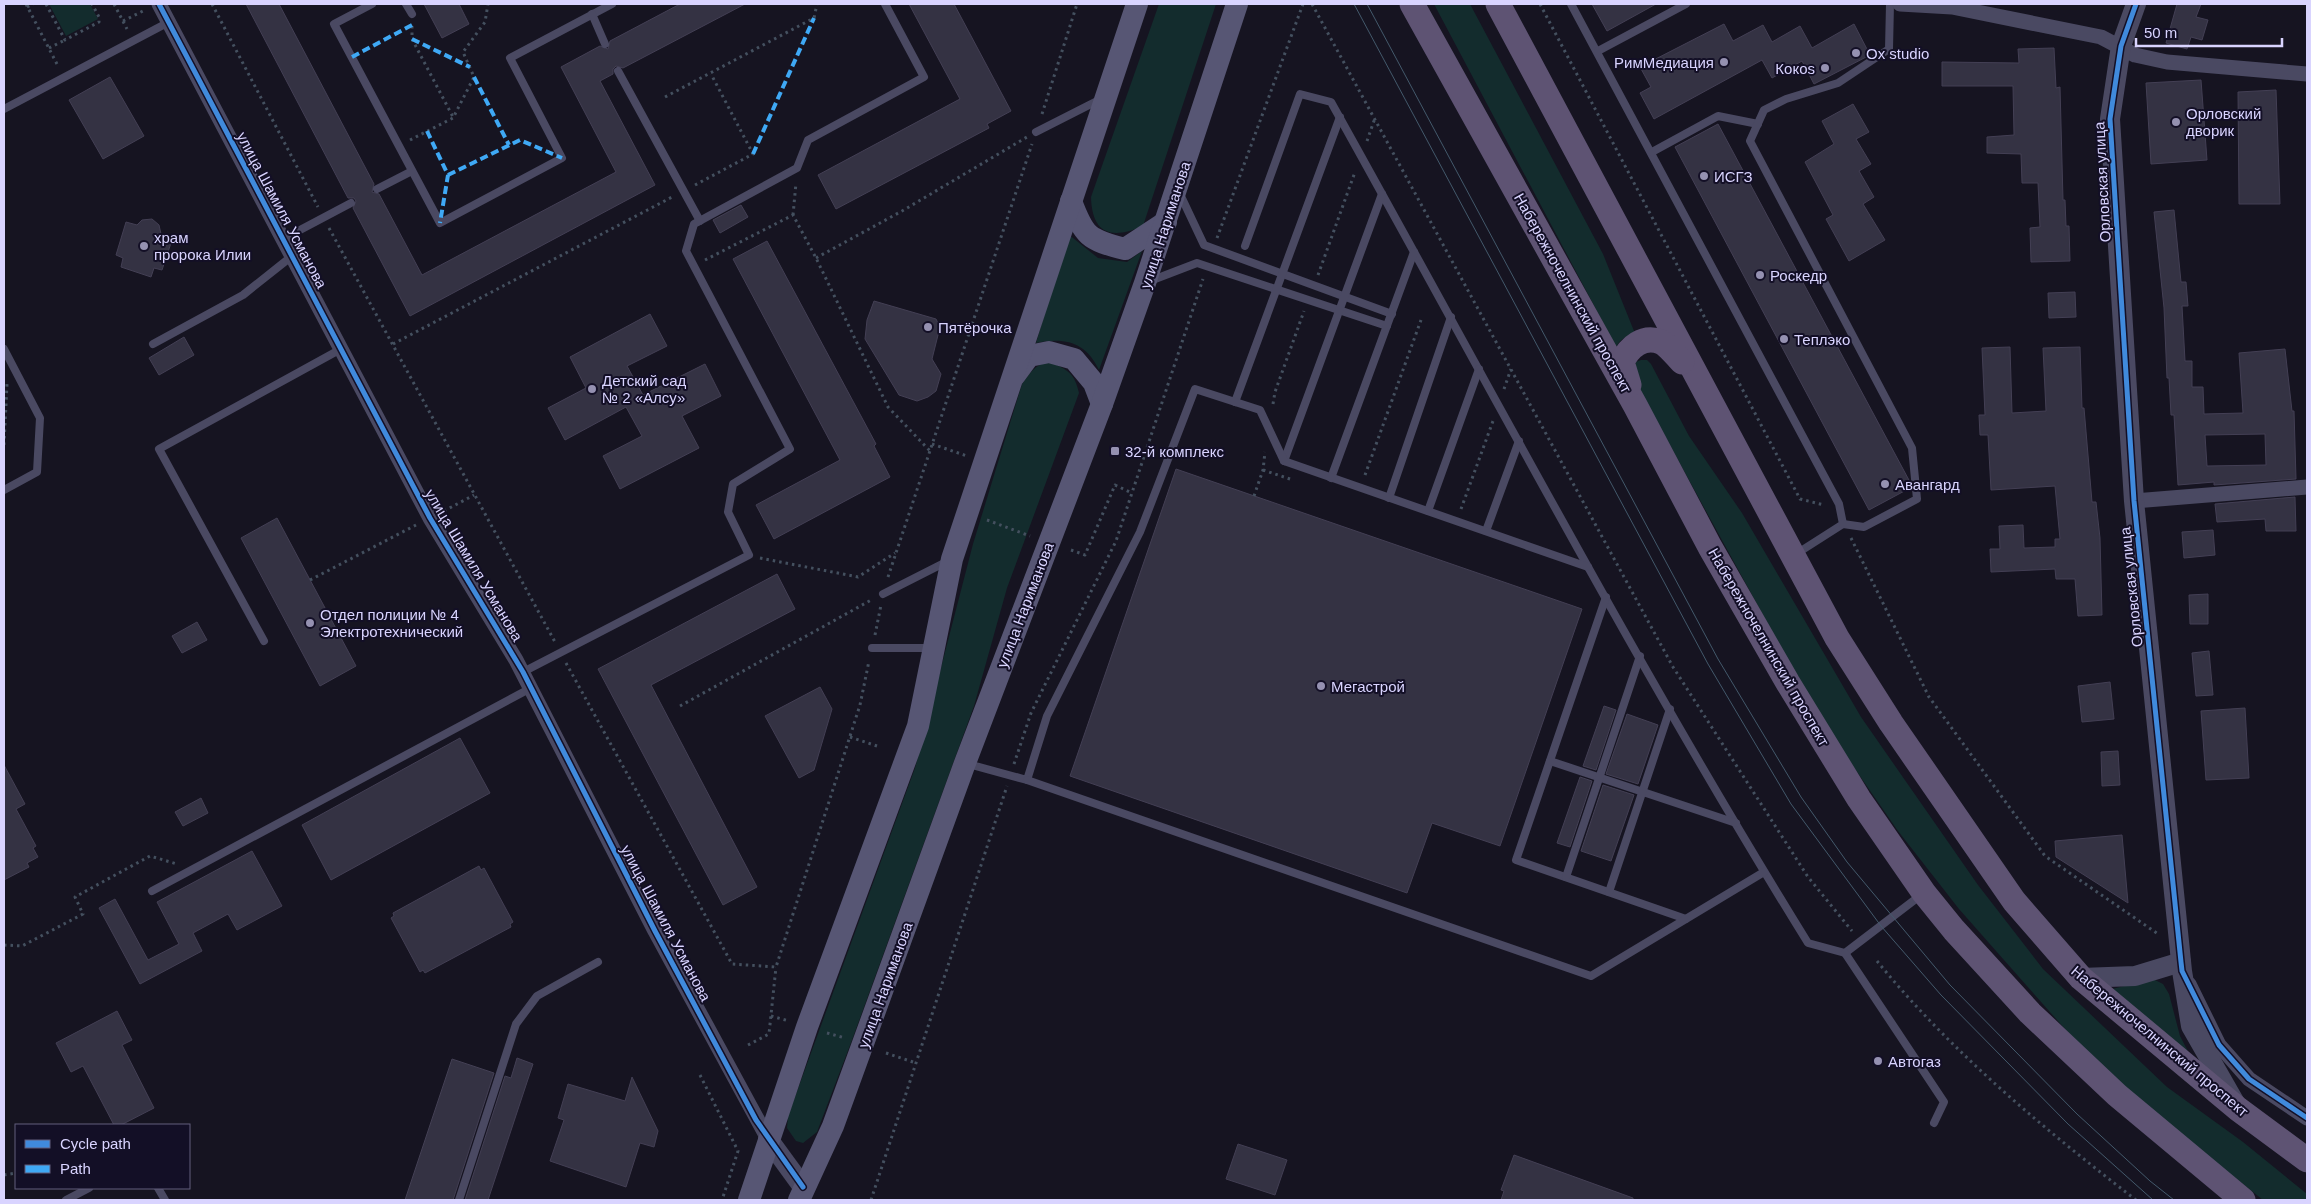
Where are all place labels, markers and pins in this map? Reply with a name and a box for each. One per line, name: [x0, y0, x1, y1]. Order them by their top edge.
place label: Ox studio: [1866, 45, 1929, 62]
marker: Ox studio: [1850, 47, 1862, 59]
place label: РимМедиация: [1614, 54, 1714, 71]
marker: РимМедиация: [1718, 56, 1730, 68]
place label: Кокоs: [1775, 60, 1815, 77]
marker: Кокоs: [1819, 62, 1831, 74]
place label: Орловский дворик: [2186, 105, 2261, 139]
marker: Орловский дворик: [2170, 116, 2182, 128]
place label: ИСГЗ: [1714, 168, 1752, 185]
marker: ИСГЗ: [1698, 170, 1710, 182]
place label: храм пророка Илии: [154, 229, 251, 263]
marker: храм пророка Илии: [138, 240, 150, 252]
place label: Роскедр: [1770, 267, 1827, 284]
marker: Роскедр: [1754, 269, 1766, 281]
place label: Пятёрочка: [938, 319, 1012, 336]
marker: Пятёрочка: [922, 321, 934, 333]
place label: Теплэко: [1794, 331, 1850, 348]
marker: Теплэко: [1778, 333, 1790, 345]
place label: Детский сад № 2 «Алсу»: [602, 372, 687, 406]
marker: Детский сад № 2 «Алсу»: [586, 383, 598, 395]
place label: 32-й комплекс: [1125, 443, 1225, 460]
marker: 32-й комплекс: [1109, 445, 1121, 457]
place label: Авангард: [1895, 476, 1960, 493]
marker: Авангард: [1879, 478, 1891, 490]
place label: Отдел полиции № 4 Электротехнический: [320, 606, 463, 640]
marker: Отдел полиции № 4 Электротехнический: [304, 617, 316, 629]
place label: Мегастрой: [1331, 678, 1405, 695]
marker: Мегастрой: [1315, 680, 1327, 692]
place label: Автогаз: [1888, 1053, 1941, 1070]
marker: Автогаз: [1872, 1055, 1884, 1067]

